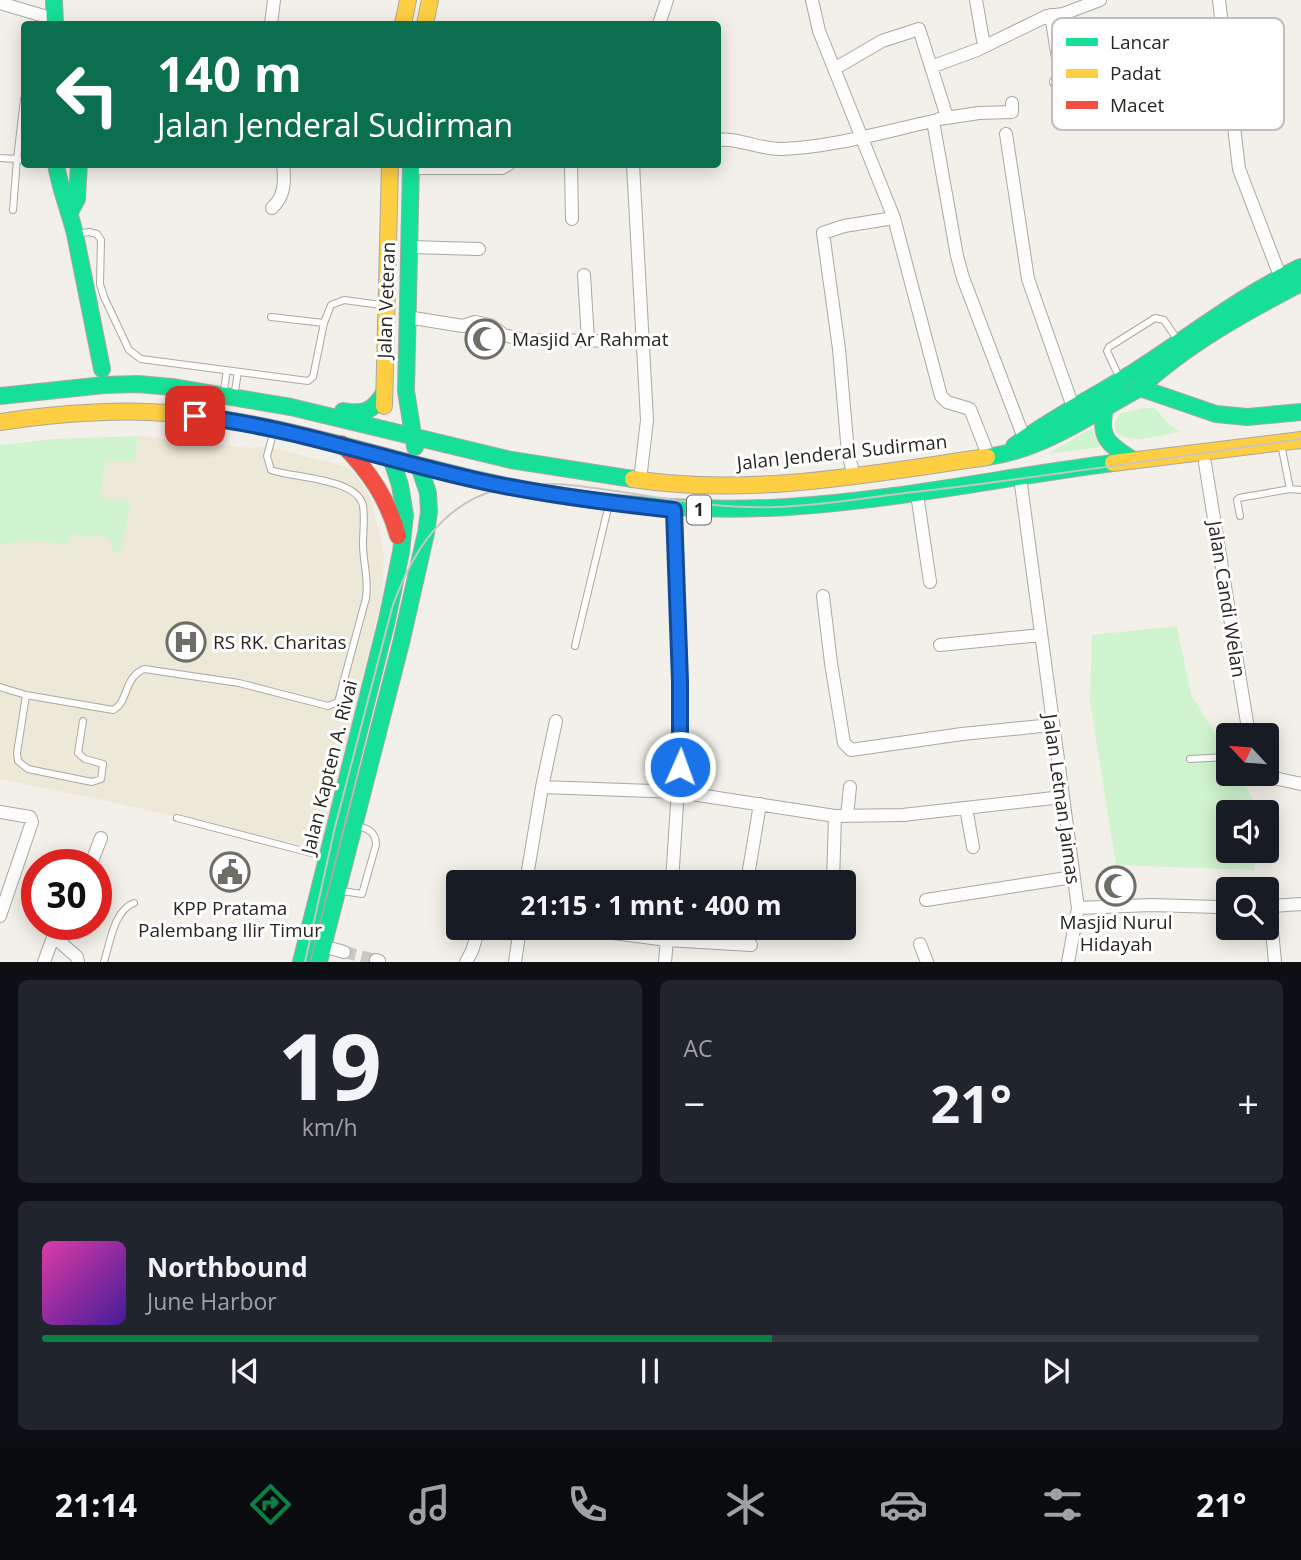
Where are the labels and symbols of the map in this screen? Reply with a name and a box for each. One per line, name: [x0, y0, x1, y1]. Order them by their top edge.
legend: [1052, 18, 1284, 130]
text: Lancar: [1110, 29, 1170, 55]
text: Padat: [1110, 60, 1161, 86]
text: Macet: [1110, 92, 1164, 118]
street label: Jalan Veteran: [371, 241, 401, 361]
mosque icon: Masjid Ar Rahmat: [464, 318, 506, 360]
place label: Masjid Ar Rahmat: [512, 326, 669, 352]
pin: [165, 386, 225, 446]
street label: Jalan Jenderal Sudirman: [734, 428, 948, 476]
road number: 1: [687, 496, 711, 524]
street label: Jalan Candi Welan: [1201, 517, 1252, 679]
hospital icon: RS RK. Charitas: [165, 621, 207, 663]
place label: RS RK. Charitas: [213, 629, 347, 655]
street label: Jalan Kapten A. Rivai: [294, 677, 363, 859]
street label: Jalan Letnan Jaimas: [1037, 710, 1087, 886]
north arrow: [1216, 723, 1279, 786]
position arrow: [643, 730, 717, 804]
speed limit sign: 30: [21, 849, 112, 940]
public building icon: KPP Pratama Palembang Ilir Timur: [209, 851, 251, 893]
mosque icon: Masjid Nurul Hidayah: [1095, 865, 1137, 907]
place label: KPP Pratama Palembang Ilir Timur: [138, 895, 322, 943]
place label: Masjid Nurul Hidayah: [1059, 909, 1173, 957]

